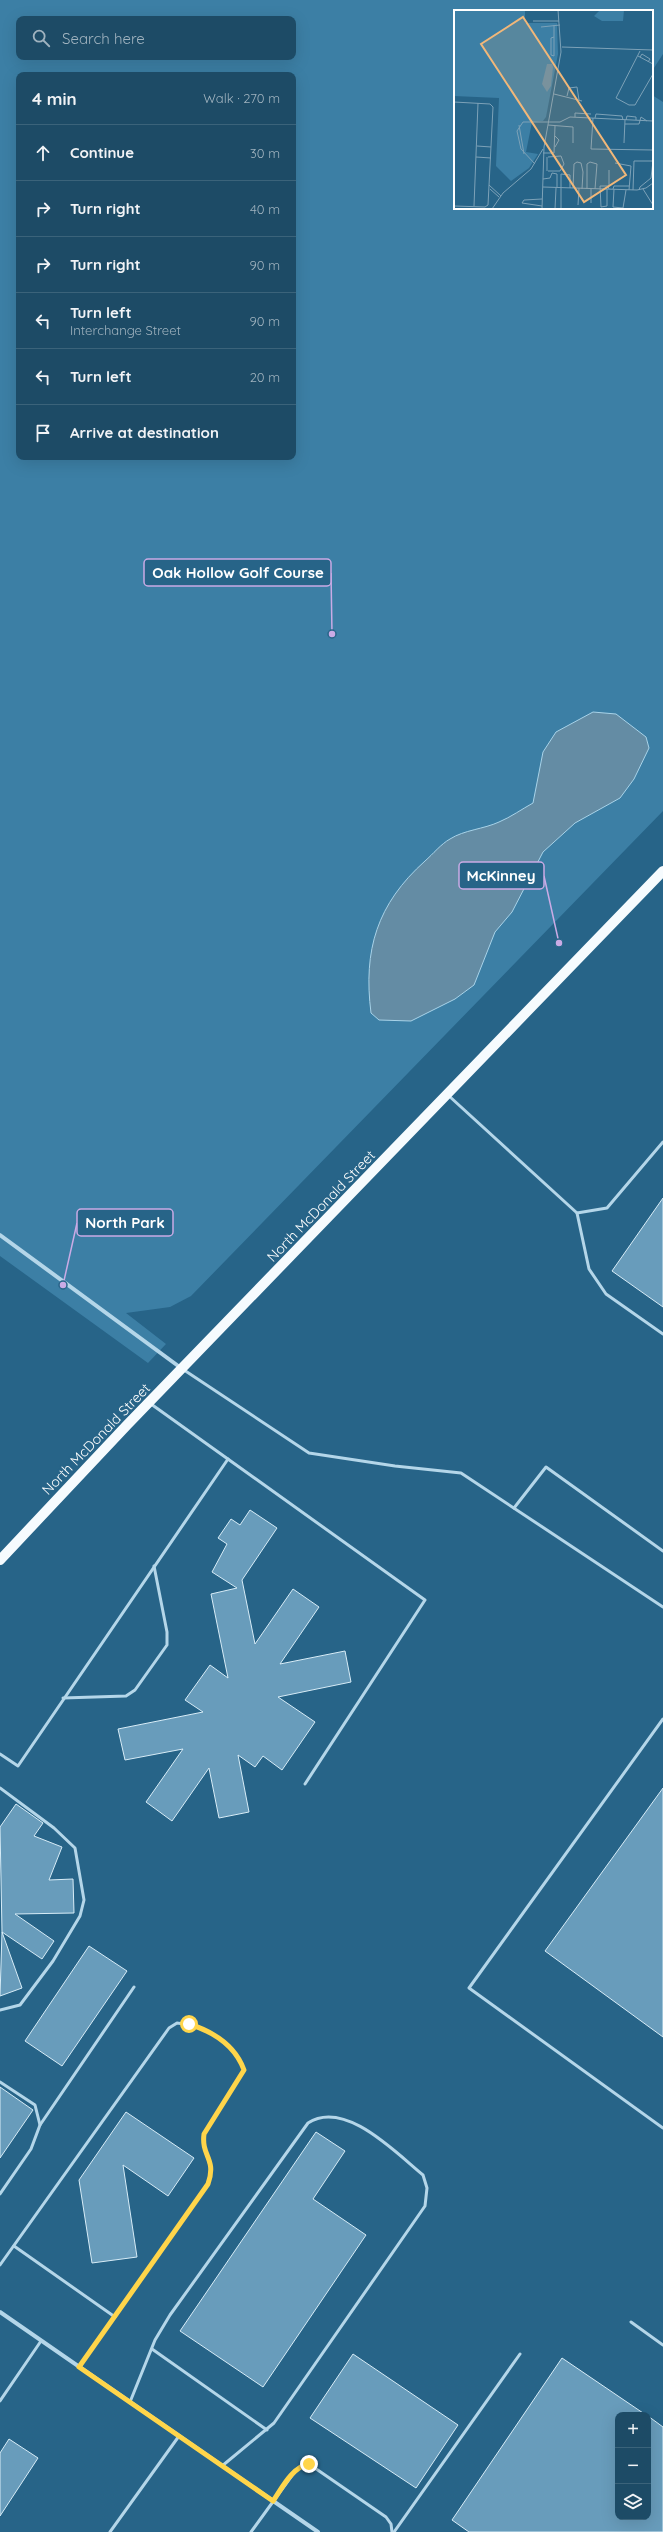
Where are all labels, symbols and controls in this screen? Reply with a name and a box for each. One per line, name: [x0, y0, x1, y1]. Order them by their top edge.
inset map: [454, 10, 653, 209]
search box: [16, 16, 296, 60]
icon: search: [30, 27, 52, 49]
text: Search here: [62, 29, 145, 48]
text: 4 min: [32, 88, 77, 109]
text: Walk · 270 m: [203, 90, 280, 106]
icon: ahead: [32, 142, 54, 164]
text: Continue: [70, 143, 134, 162]
text: 30 m: [250, 145, 280, 161]
icon: right: [32, 198, 54, 220]
text: Turn right: [70, 199, 141, 218]
text: 40 m: [250, 201, 280, 217]
icon: right: [32, 254, 54, 276]
text: Turn right: [70, 255, 141, 274]
text: 90 m: [250, 257, 280, 273]
text: Turn left: [70, 303, 132, 322]
icon: left: [32, 310, 54, 332]
text: 90 m: [250, 313, 280, 329]
text: Interchange Street: [70, 322, 181, 338]
icon: left: [32, 366, 54, 388]
text: Turn left: [70, 367, 132, 386]
text: 20 m: [250, 369, 280, 385]
icon: arrive: [32, 422, 54, 444]
text: Arrive at destination: [70, 423, 219, 442]
callout: Oak Hollow Golf Course: [144, 559, 331, 586]
text: Oak Hollow Golf Course: [152, 563, 324, 582]
callout: McKinney: [459, 862, 544, 889]
text: McKinney: [467, 866, 535, 885]
street label: North McDonald Street: [263, 1146, 379, 1266]
callout: North Park: [77, 1209, 173, 1236]
text: North Park: [85, 1213, 165, 1232]
street label: North McDonald Street: [38, 1379, 154, 1499]
route start: [180, 2015, 198, 2033]
map controls: [615, 2412, 651, 2520]
button: +: [615, 2412, 651, 2448]
button: −: [615, 2448, 651, 2484]
route end: [300, 2455, 318, 2473]
button: layers: [615, 2484, 651, 2520]

